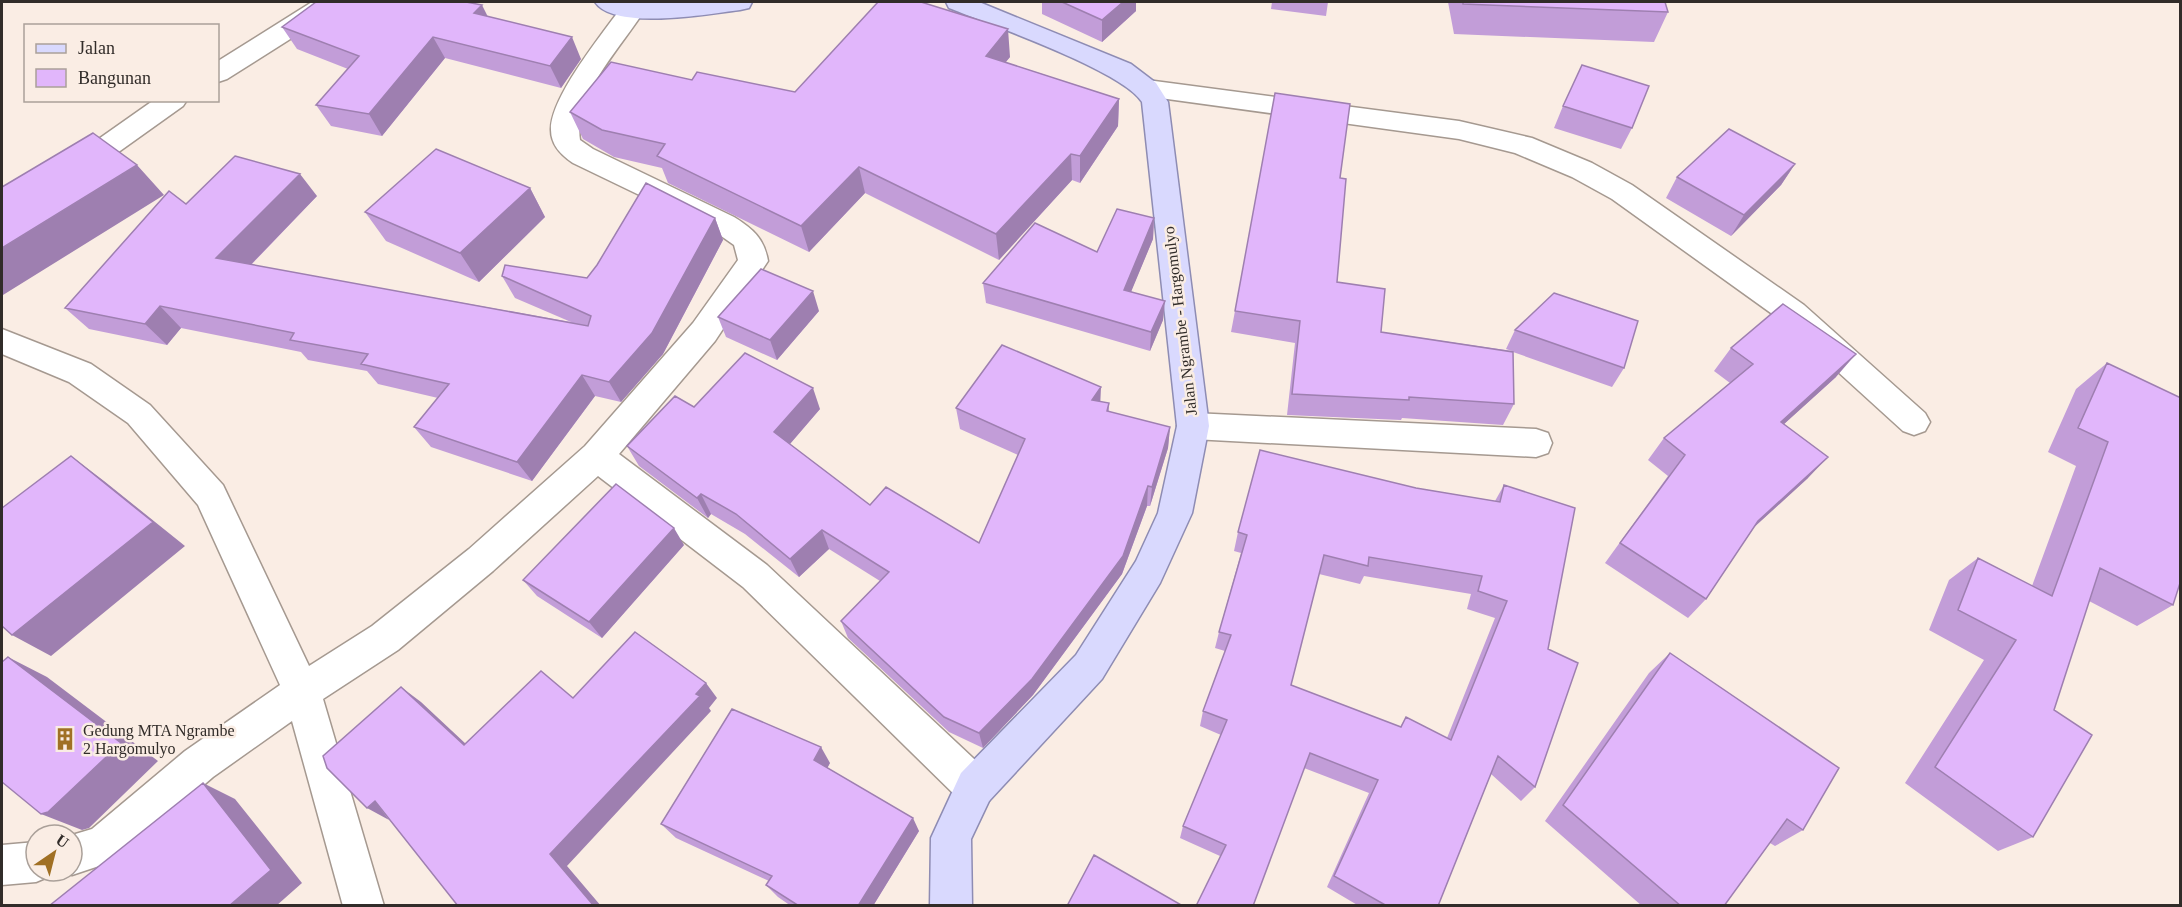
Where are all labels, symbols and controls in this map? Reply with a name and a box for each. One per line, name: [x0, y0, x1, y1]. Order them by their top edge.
legend: [24, 24, 219, 102]
text: Jalan: [78, 38, 115, 58]
text: Bangunan: [78, 68, 151, 88]
street label: Jalan Ngrambe - Hargomulyo: [1160, 225, 1201, 416]
place label: Gedung MTA Ngrambe 2 Hargomulyo: [83, 722, 235, 758]
building icon: Gedung MTA Ngrambe 2 Hargomulyo: [52, 726, 78, 752]
north arrow: [24, 823, 84, 883]
text: U: [53, 831, 72, 852]

